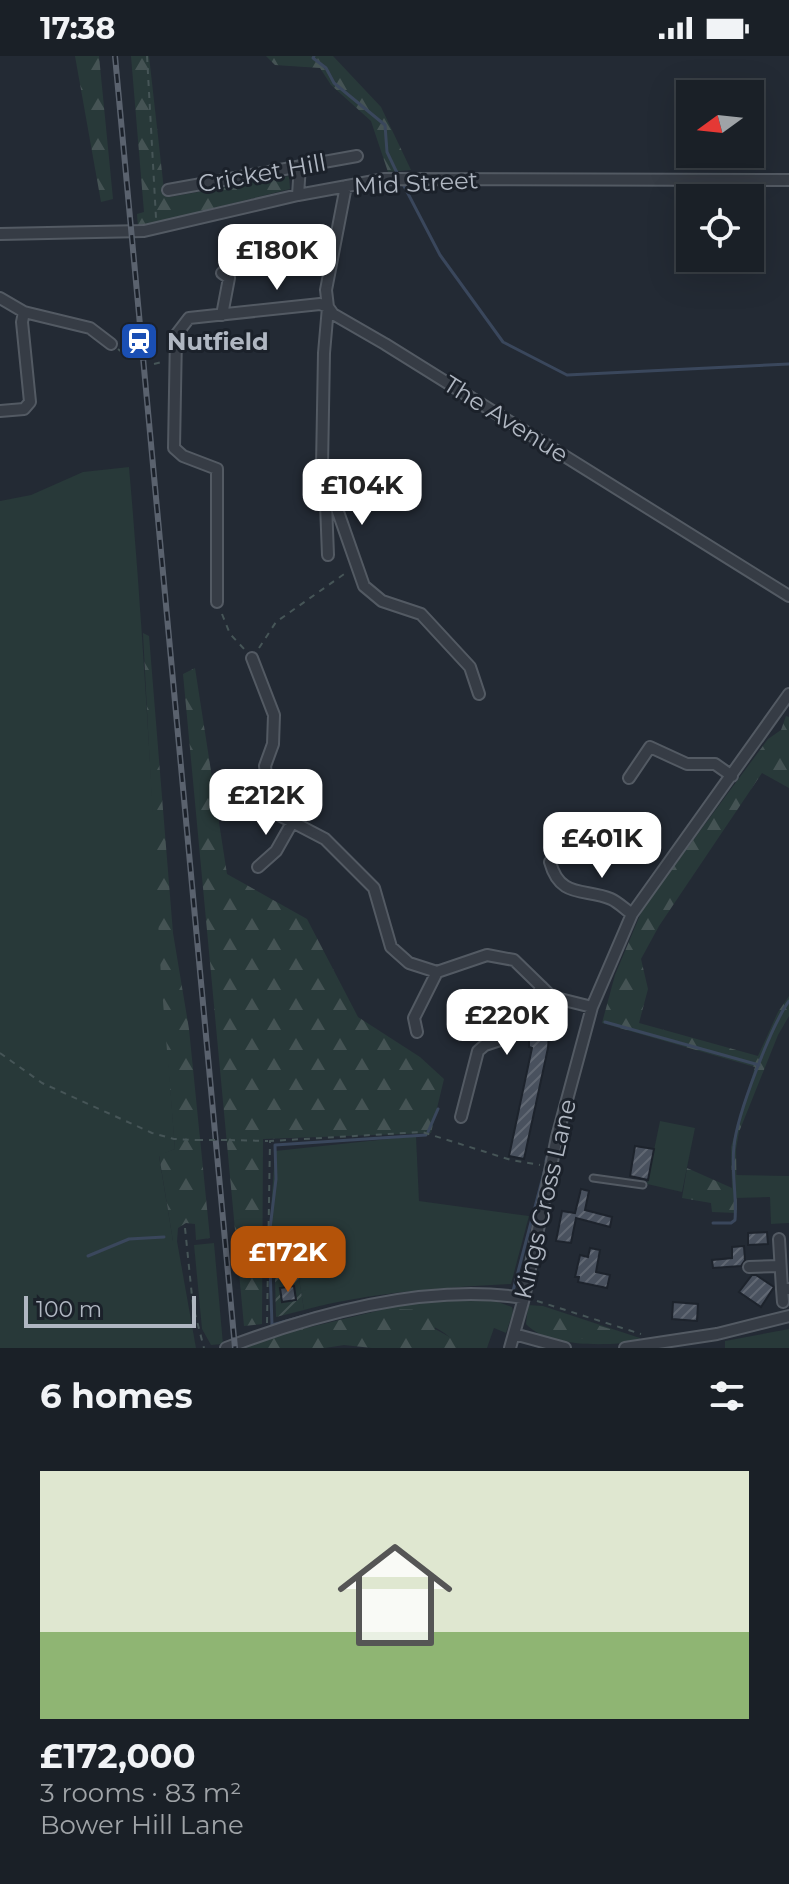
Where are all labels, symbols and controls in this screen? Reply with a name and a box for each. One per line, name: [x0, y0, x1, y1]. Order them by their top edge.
text: 17:38: [40, 10, 115, 47]
north arrow: [676, 80, 764, 168]
map controls: [676, 80, 764, 272]
street label: Cricket Hill: [196, 147, 328, 199]
street label: Mid Street: [353, 165, 479, 201]
button: locate: [676, 184, 764, 272]
pin: £180K: [221, 224, 333, 292]
text: £180K: [236, 234, 318, 266]
station icon: Nutfield: [118, 320, 160, 362]
place label: Nutfield: [167, 327, 269, 356]
street label: The Avenue: [438, 369, 574, 469]
pin: £104K: [306, 459, 418, 527]
text: £104K: [321, 469, 403, 501]
pin: £212K: [210, 769, 322, 837]
text: £212K: [227, 779, 305, 811]
pin: £401K: [546, 812, 658, 880]
text: £401K: [561, 822, 643, 854]
pin: £220K: [451, 989, 563, 1057]
text: £220K: [465, 999, 549, 1031]
street label: Kings Cross Lane: [508, 1096, 582, 1302]
pin: £172K: [232, 1226, 344, 1294]
text: £172K: [249, 1236, 327, 1268]
scale bar: [24, 1292, 196, 1328]
text: 100 m: [36, 1296, 102, 1323]
icon: filters: [705, 1374, 749, 1418]
text: 6 homes: [40, 1375, 193, 1417]
icon: home: [323, 1523, 467, 1667]
text: £172,000: [40, 1735, 196, 1777]
text: 3 rooms · 83 m²: [40, 1777, 241, 1809]
text: Bower Hill Lane: [40, 1809, 244, 1841]

